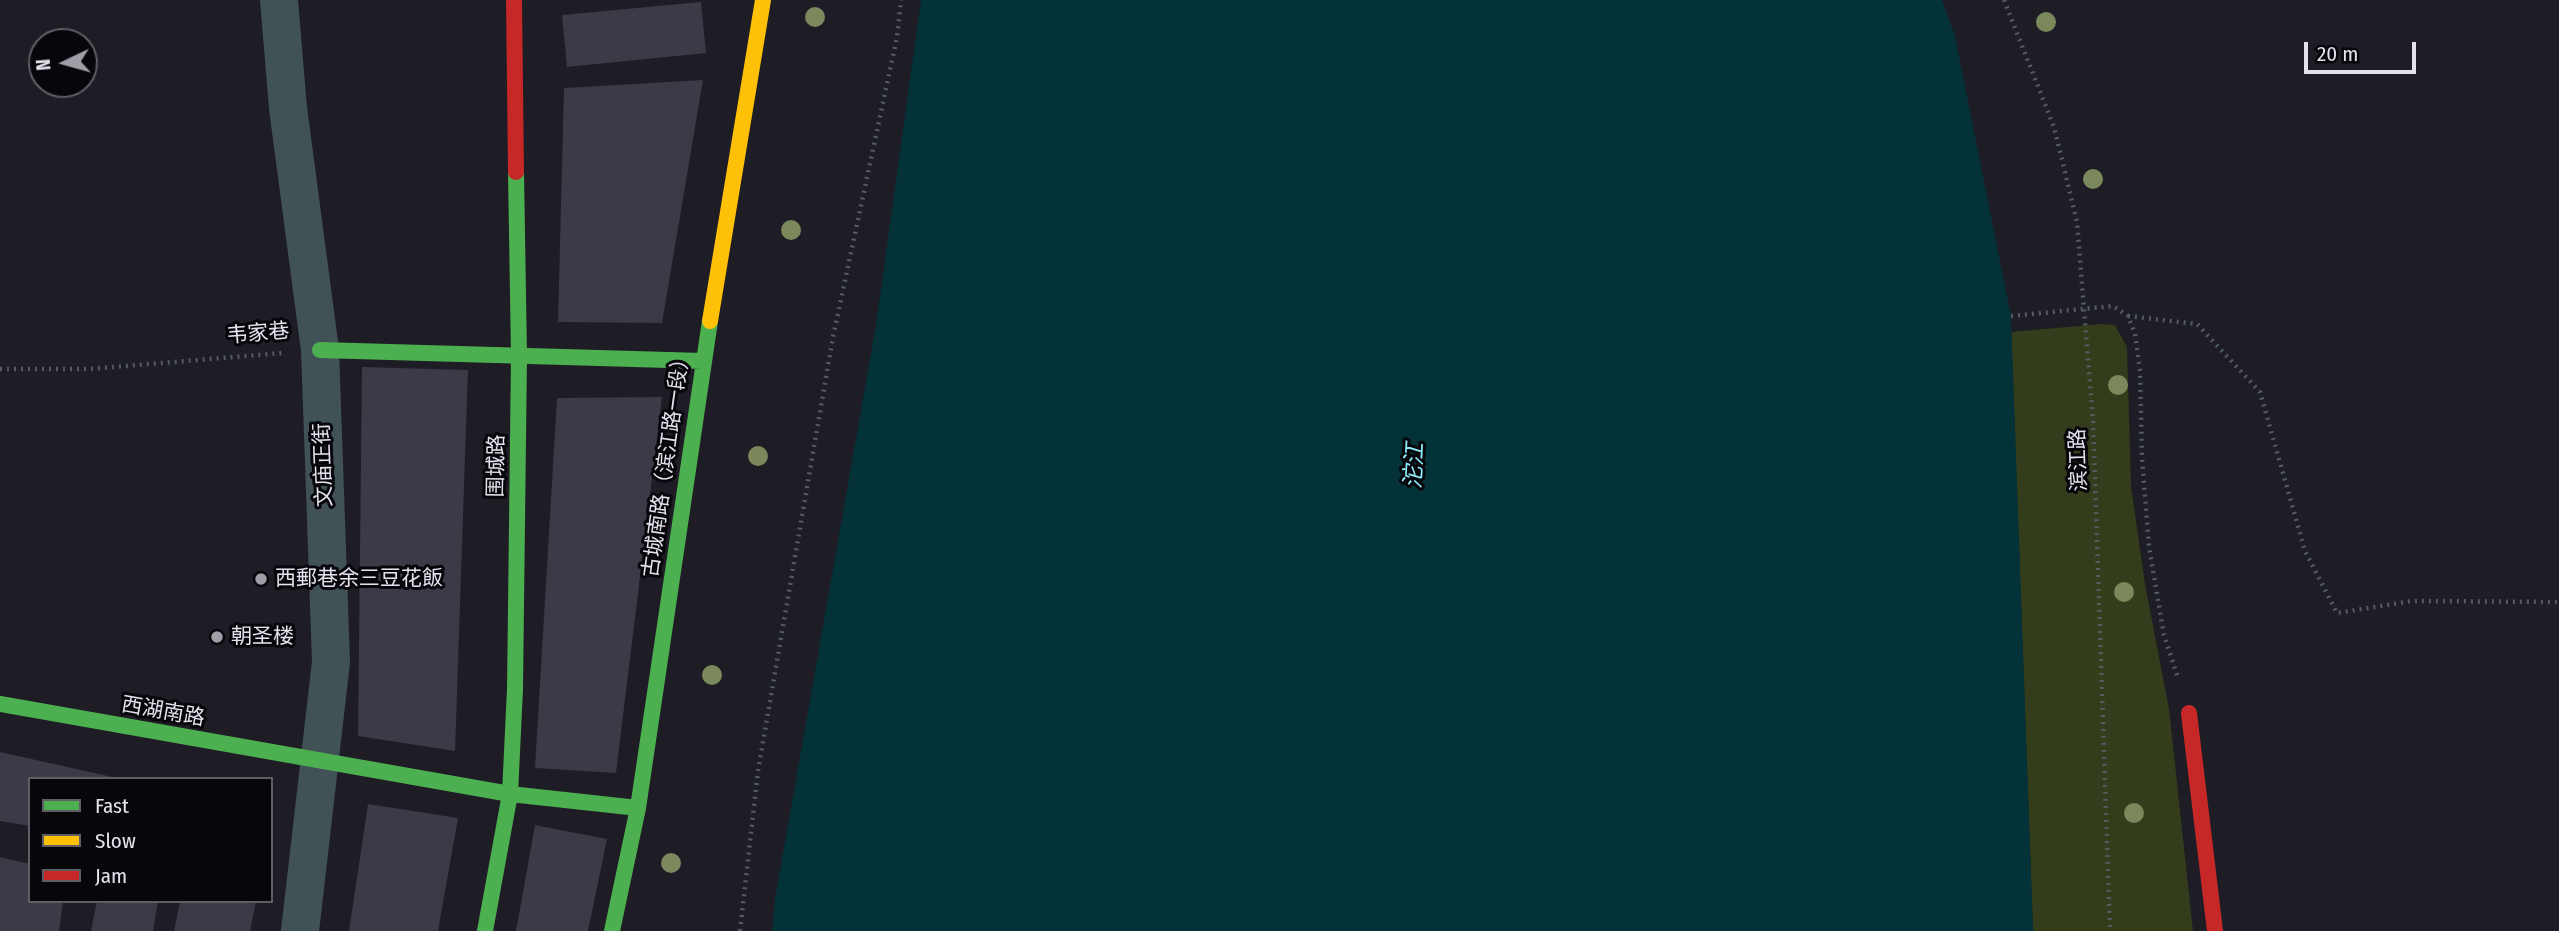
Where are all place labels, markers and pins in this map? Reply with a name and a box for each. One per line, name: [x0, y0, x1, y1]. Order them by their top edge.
place label: 西郵巷余三豆花飯: [275, 566, 443, 592]
marker: 西郵巷余三豆花飯: [253, 571, 269, 587]
place label: 朝圣楼: [231, 624, 294, 650]
marker: 朝圣楼: [209, 629, 225, 645]

